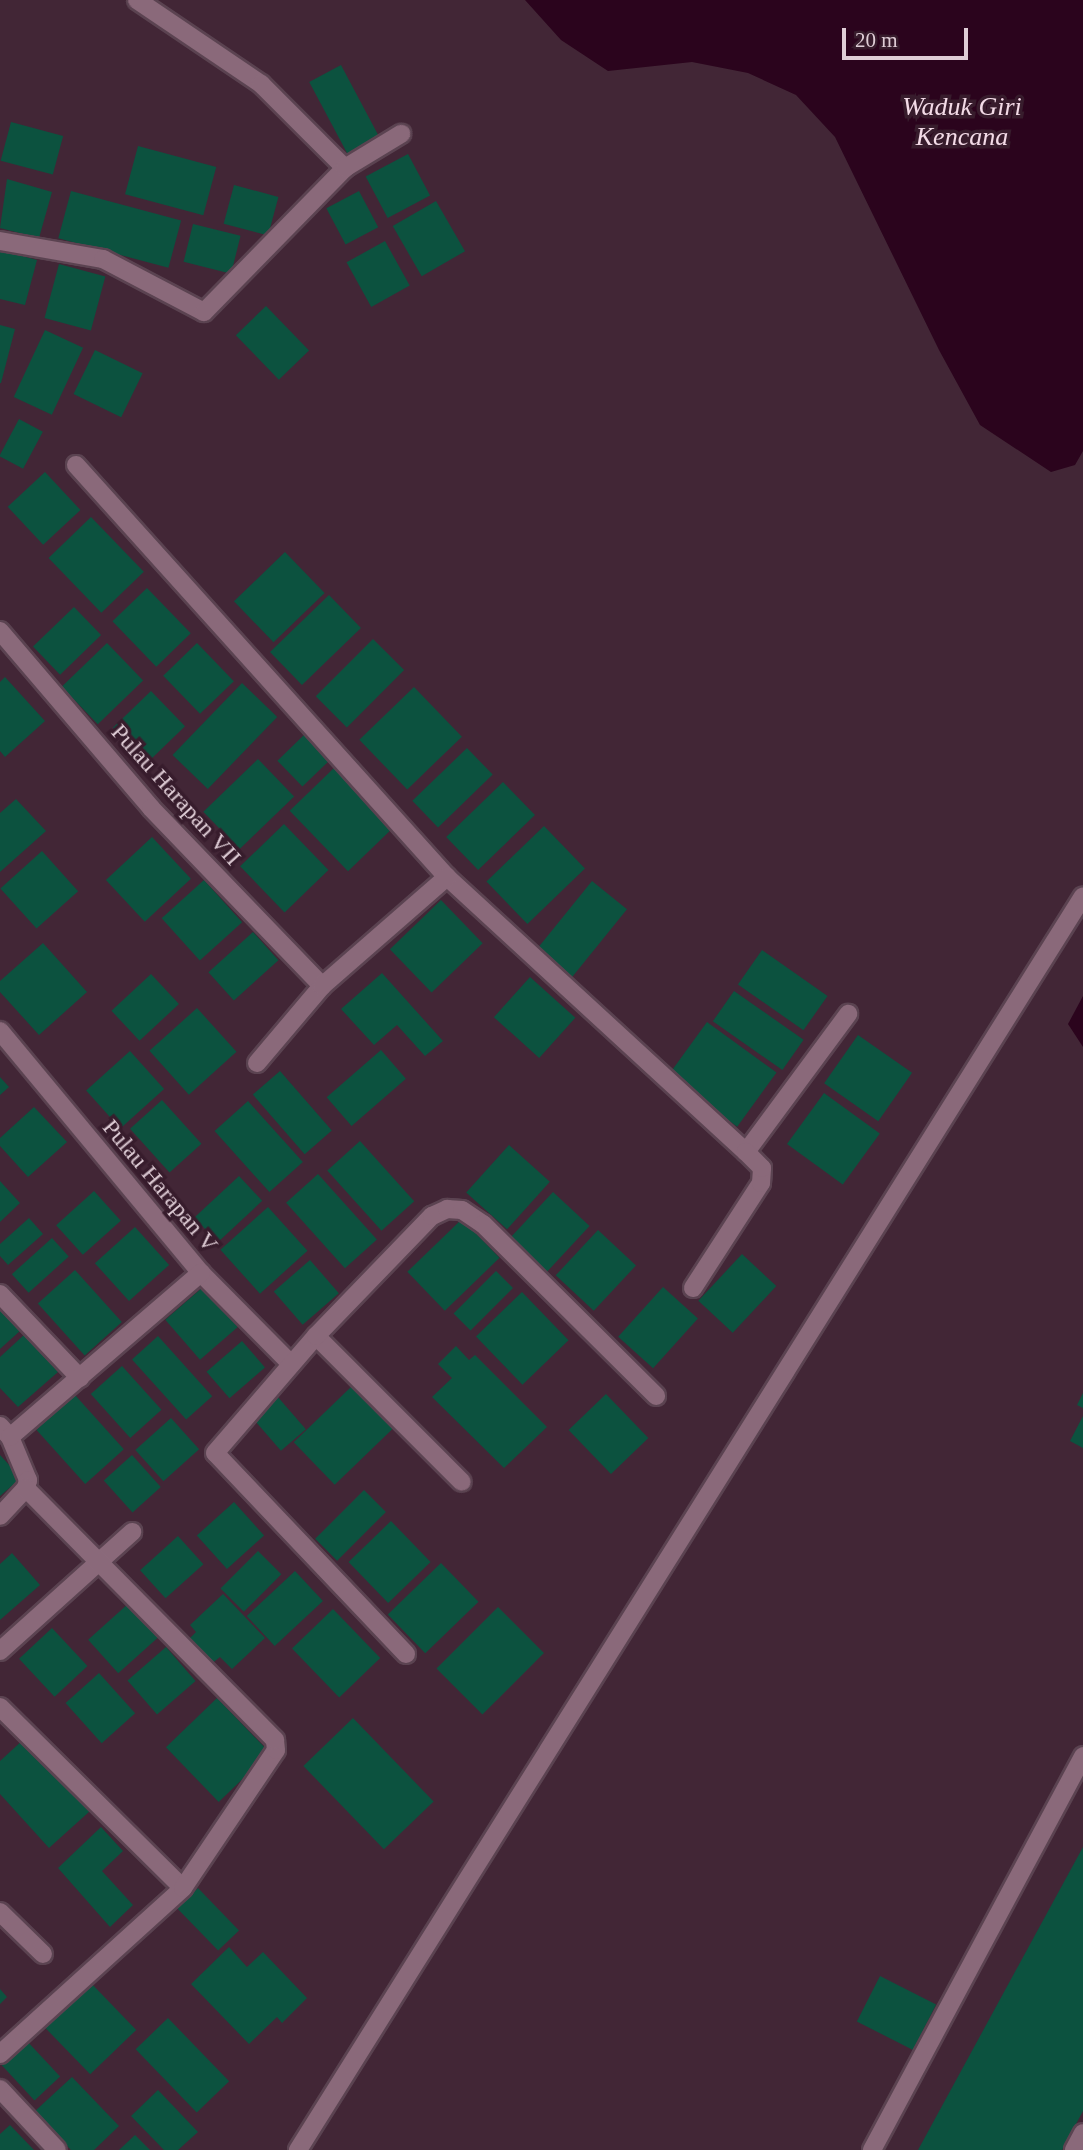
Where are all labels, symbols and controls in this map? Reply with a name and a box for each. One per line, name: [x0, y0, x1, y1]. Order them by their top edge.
scale bar: [845, 14, 971, 58]
text: 20 m: [855, 28, 898, 52]
water label: Waduk Giri Kencana: [902, 91, 1022, 152]
street label: Pulau Harapan VII: [105, 718, 247, 872]
street label: Pulau Harapan V: [96, 1113, 224, 1259]

